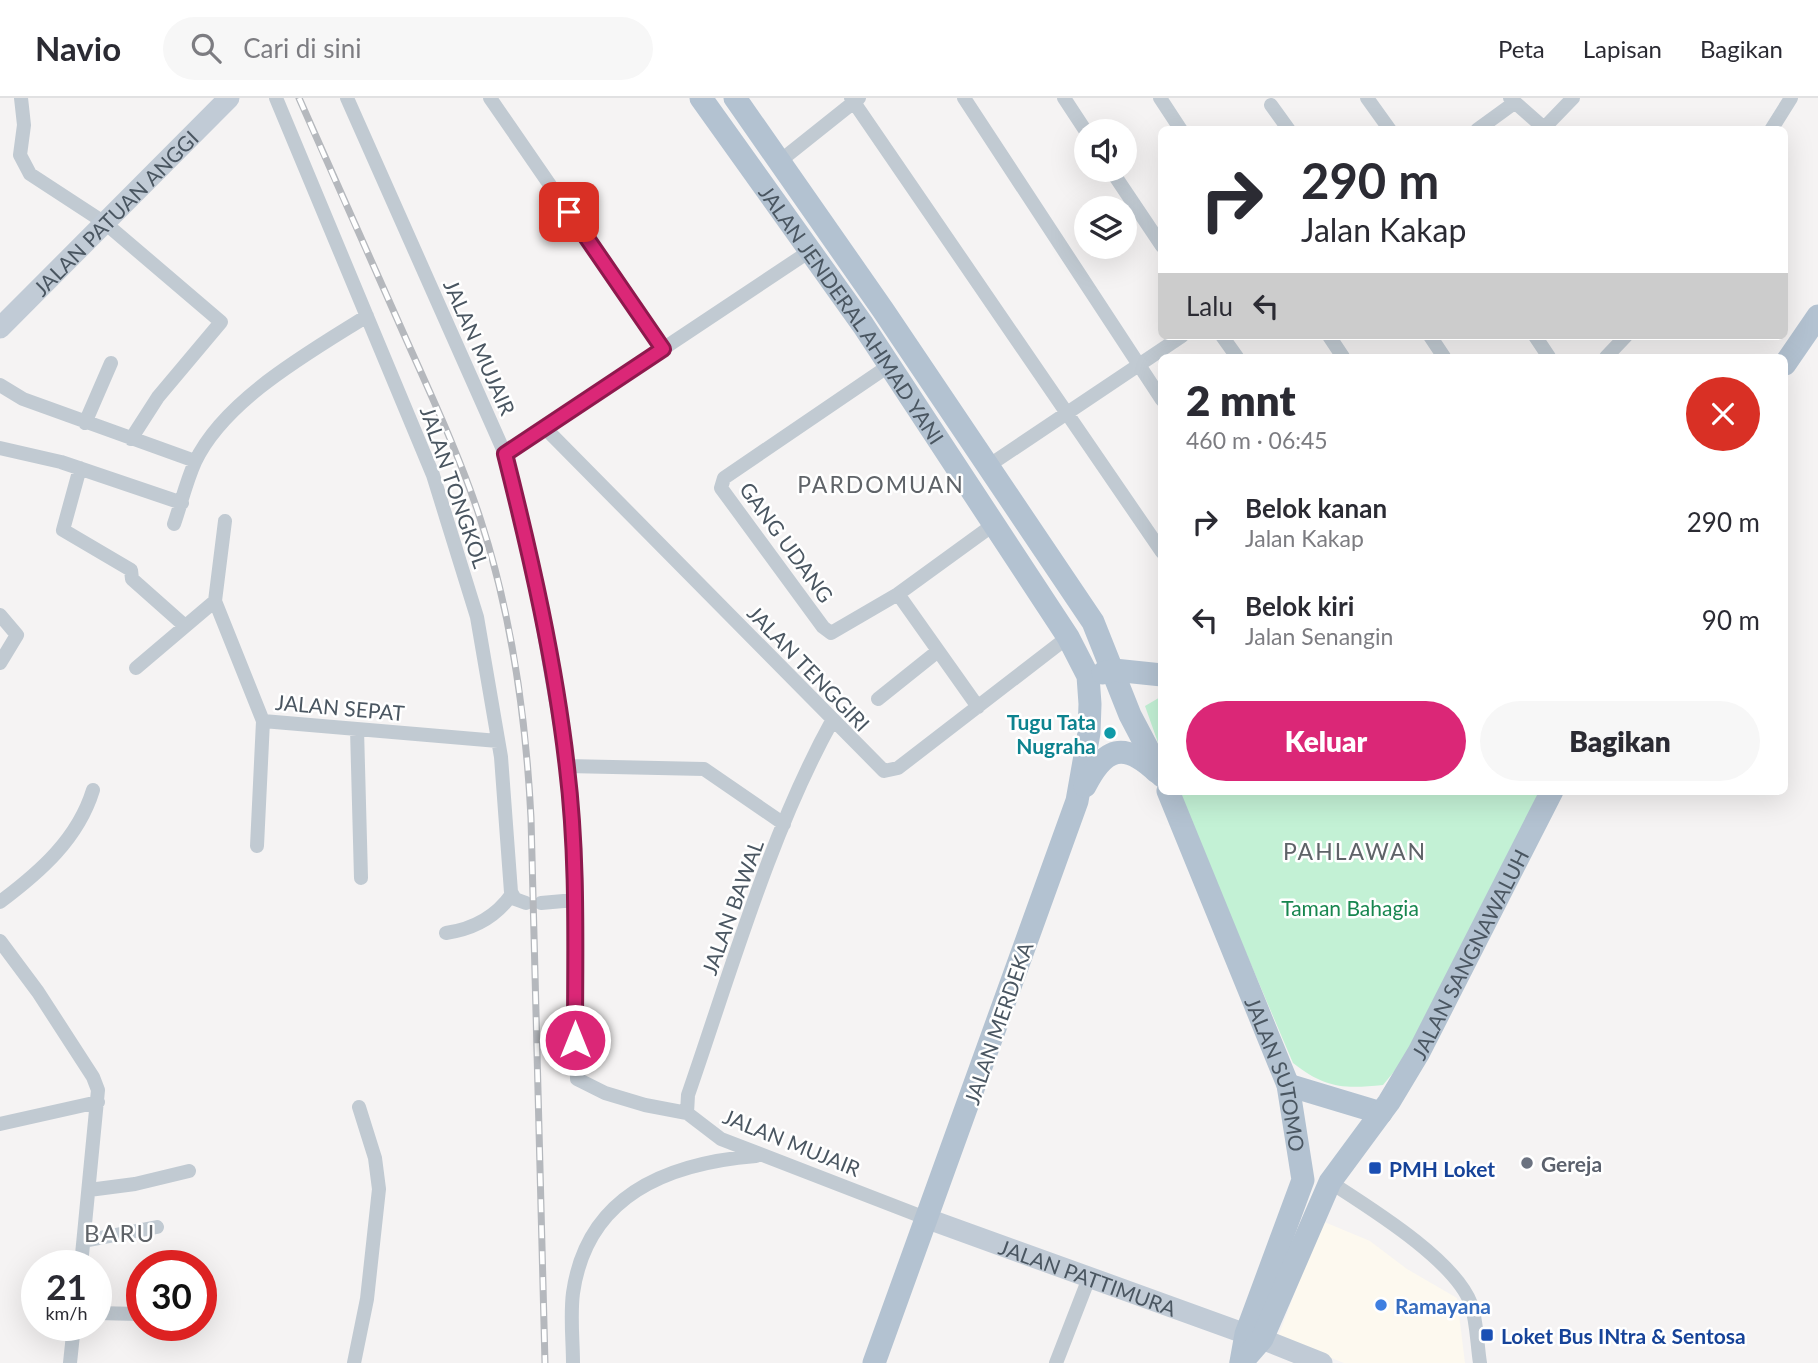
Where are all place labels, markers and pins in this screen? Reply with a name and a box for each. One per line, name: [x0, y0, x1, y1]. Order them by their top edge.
pin: [539, 182, 599, 242]
place label: Tugu Tata Nugraha: [1007, 709, 1096, 758]
marker: Tugu Tata Nugraha: [1102, 725, 1118, 741]
place label: Gereja: [1541, 1151, 1602, 1176]
marker: Gereja: [1519, 1155, 1535, 1171]
place label: PMH Loket: [1389, 1156, 1495, 1181]
marker: PMH Loket: [1367, 1160, 1383, 1176]
place label: Ramayana: [1395, 1293, 1491, 1318]
marker: Ramayana: [1373, 1297, 1389, 1313]
place label: Loket Bus INtra & Sentosa: [1501, 1323, 1746, 1348]
marker: Loket Bus INtra & Sentosa: [1479, 1327, 1495, 1343]

